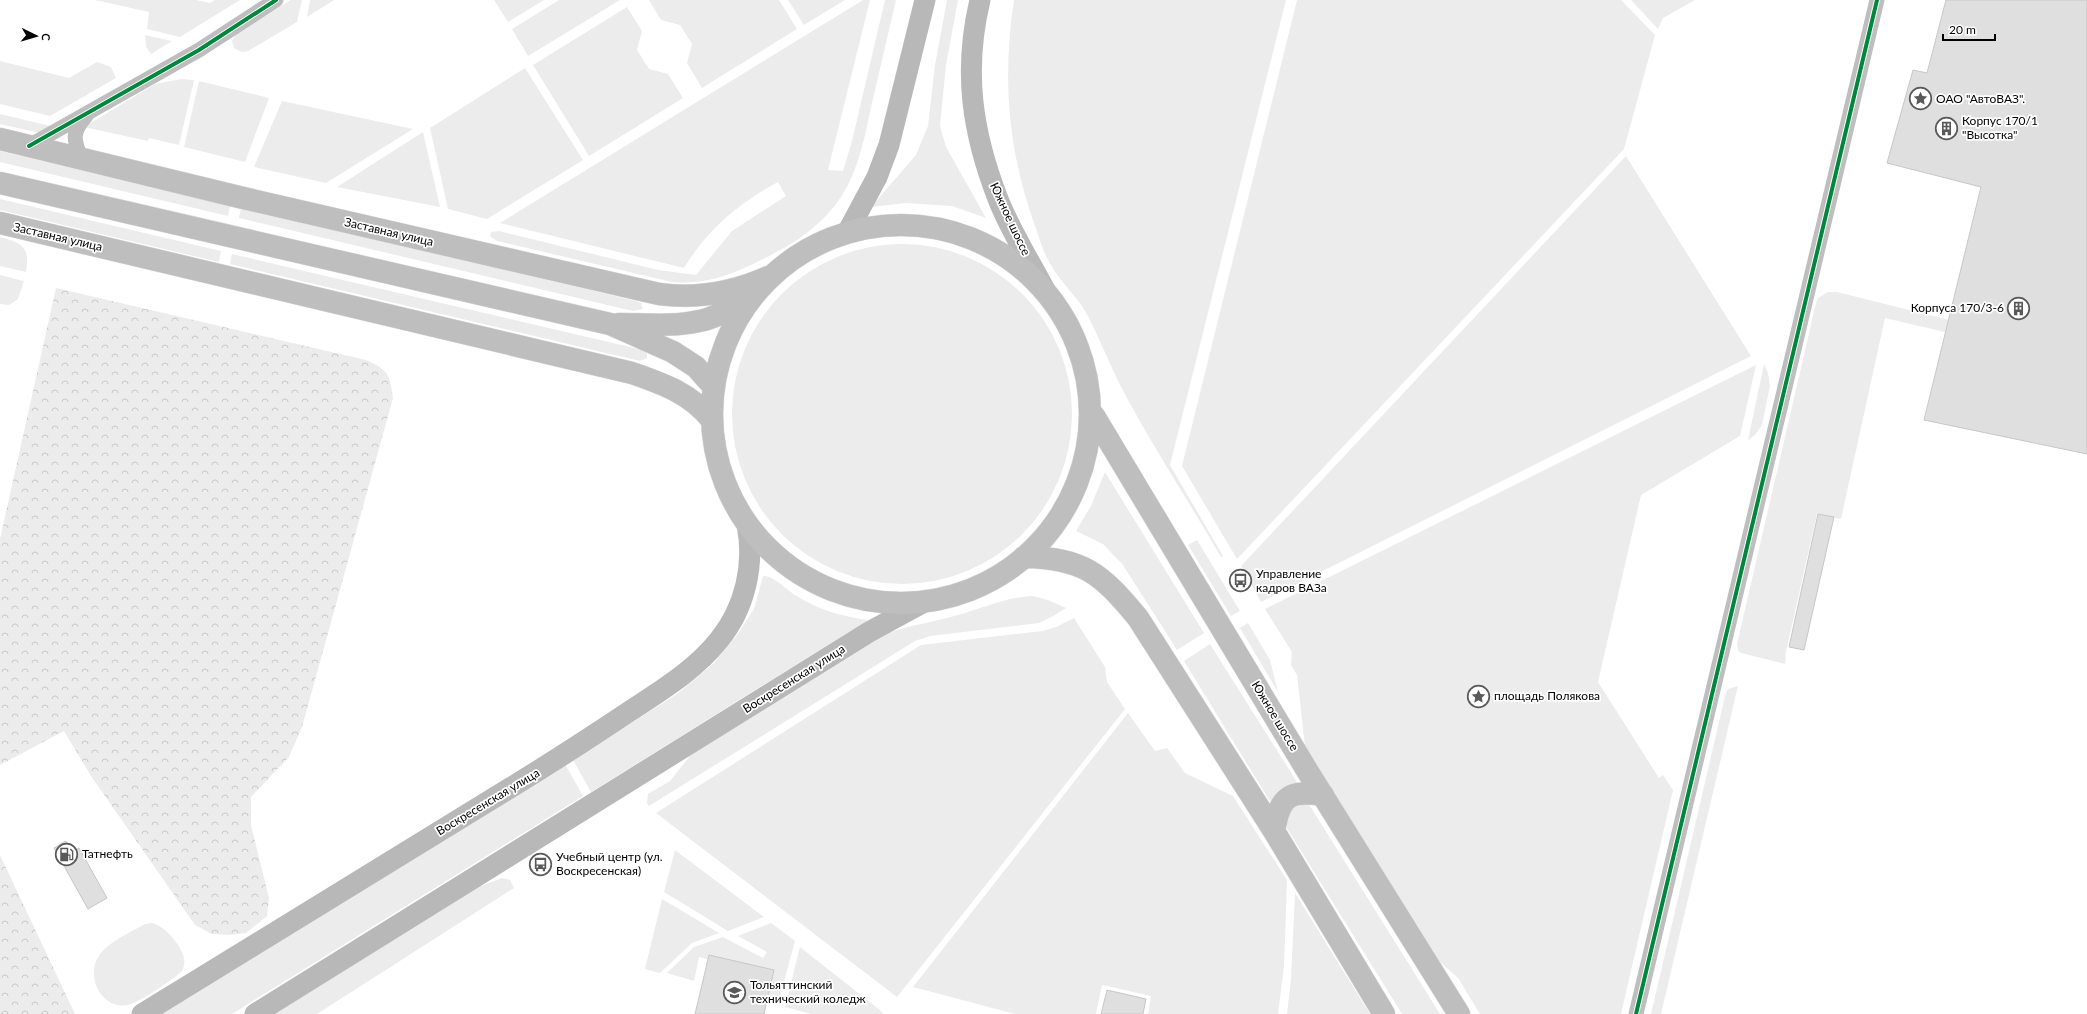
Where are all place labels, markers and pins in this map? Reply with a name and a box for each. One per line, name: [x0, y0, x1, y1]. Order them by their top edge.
place icon: ОАО "АвтоВАЗ".: [1908, 86, 1934, 112]
place label: ОАО "АвтоВАЗ".: [1936, 91, 2025, 106]
place label: Корпус 170/1 "Высотка": [1962, 113, 2038, 142]
building icon: Корпус 170/1 "Высотка": [1933, 115, 1959, 141]
building icon: Корпуса 170/3-6: [2006, 295, 2032, 321]
place label: Корпуса 170/3-6: [1911, 300, 2004, 315]
place label: Управление кадров ВАЗа: [1256, 566, 1327, 595]
bus stop icon: Управление кадров ВАЗа: [1228, 568, 1254, 594]
place icon: площадь Полякова: [1466, 683, 1492, 709]
place label: площадь Полякова: [1494, 688, 1600, 703]
fuel station icon: Татнефть: [53, 841, 79, 867]
place label: Татнефть: [82, 846, 133, 861]
place label: Учебный центр (ул. Воскресенская): [556, 849, 663, 878]
bus stop icon: Учебный центр (ул. Воскресенская): [528, 851, 554, 877]
place label: Тольяттинский технический коледж: [750, 977, 866, 1006]
school or university icon: Тольяттинский технический коледж: [722, 979, 748, 1005]

